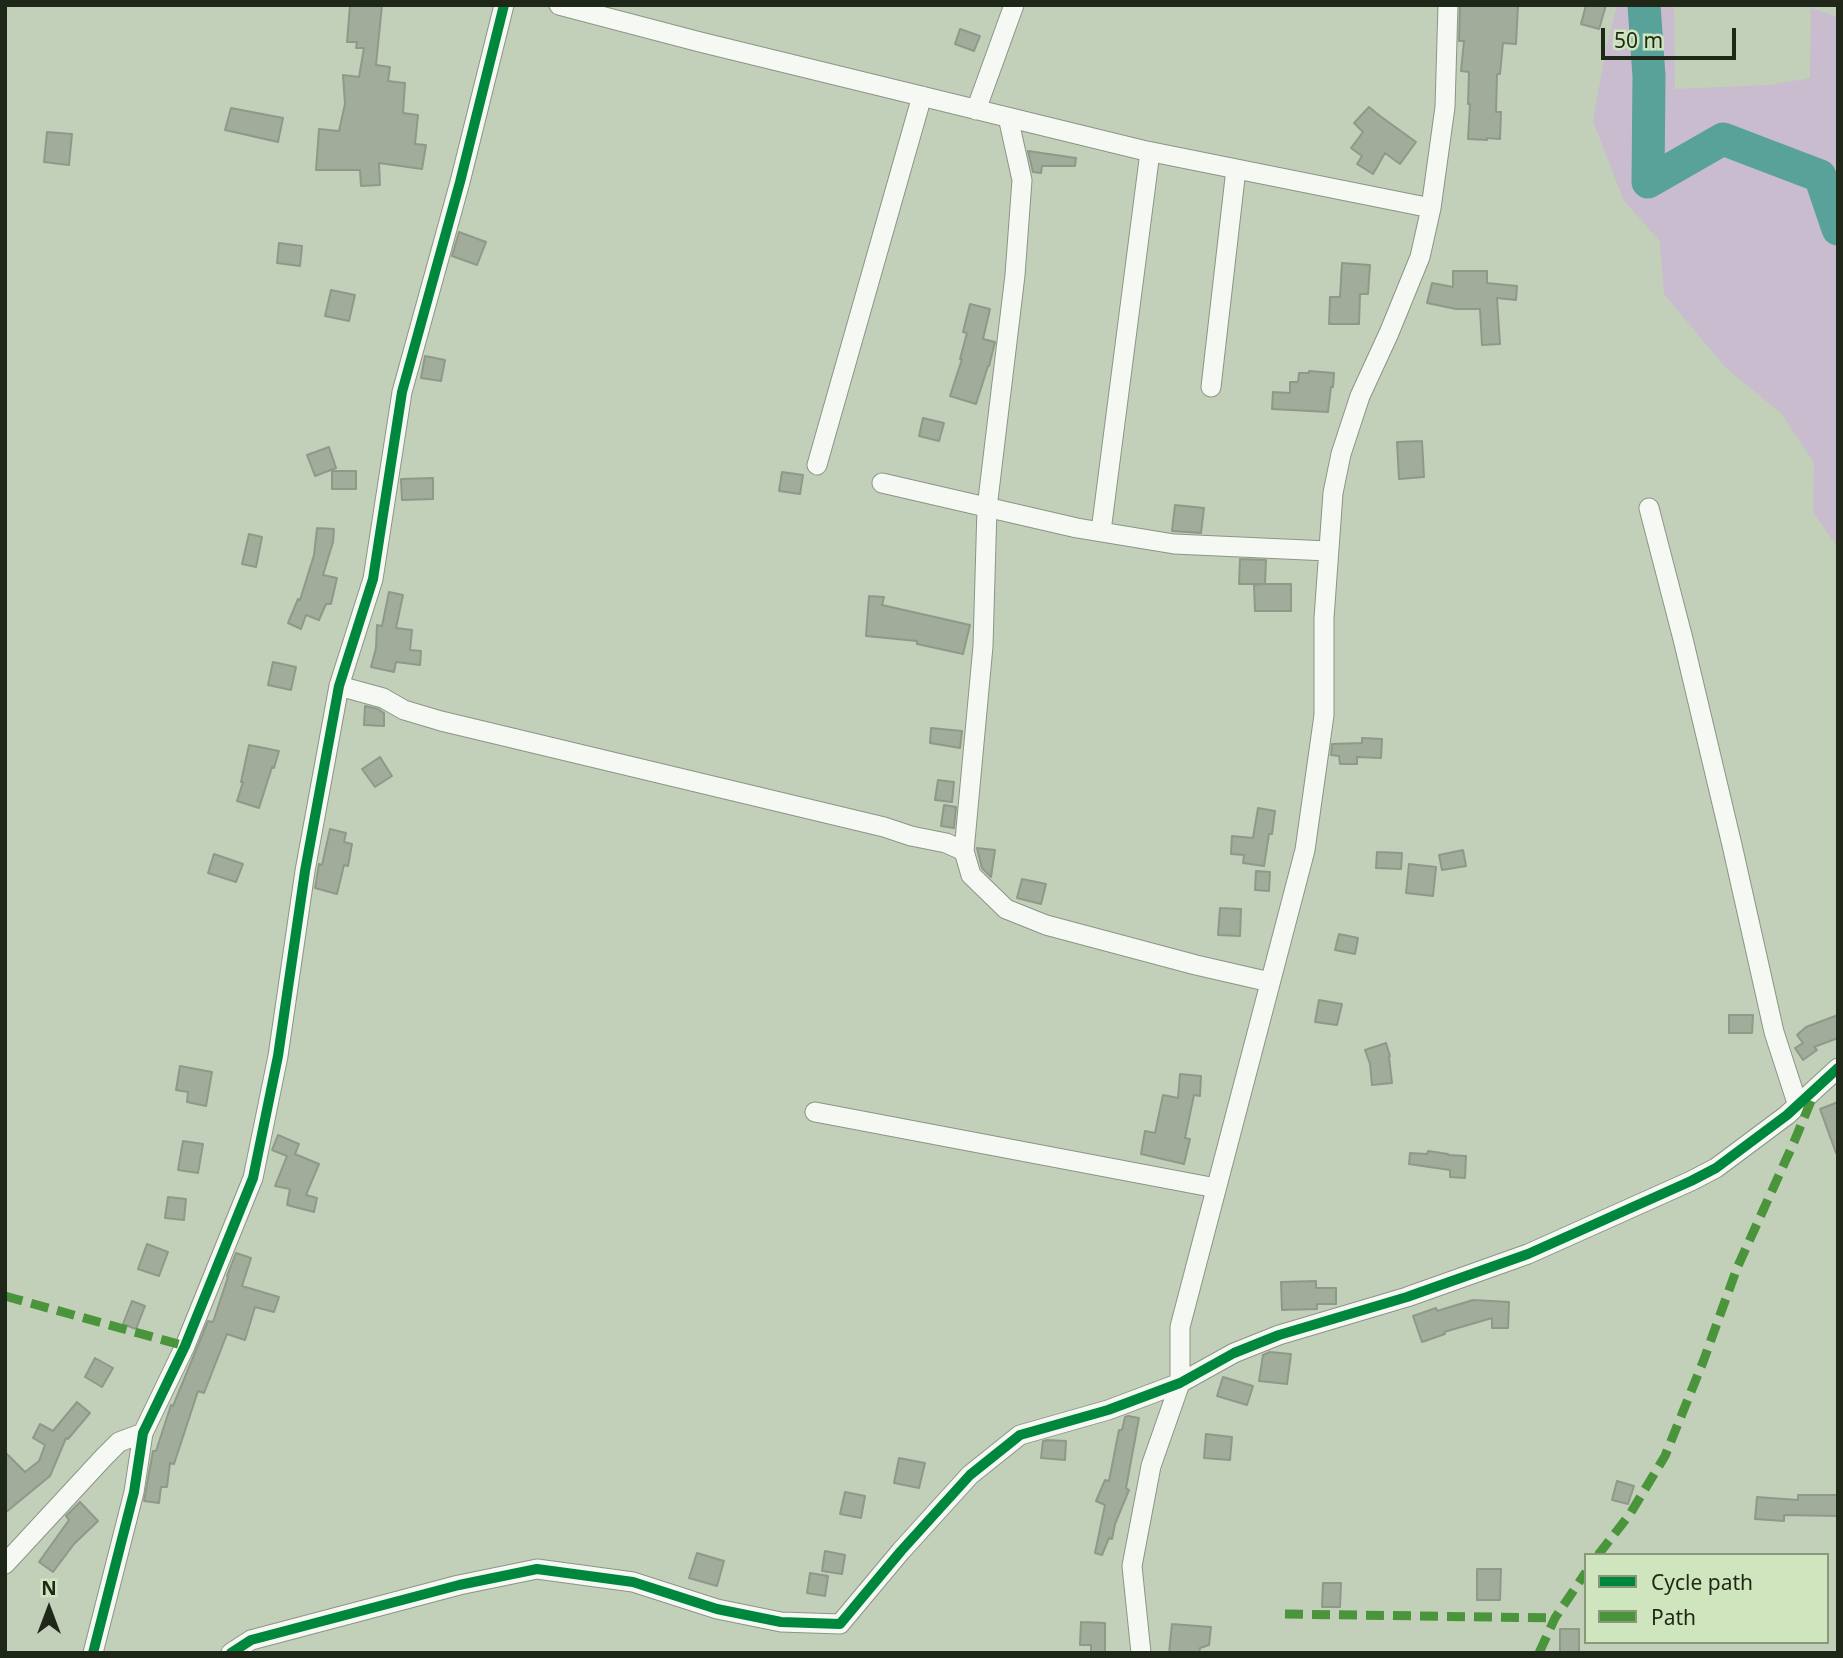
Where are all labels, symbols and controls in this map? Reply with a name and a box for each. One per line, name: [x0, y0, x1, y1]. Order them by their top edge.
scale bar: [1605, 14, 1740, 58]
text: 50 m: [1614, 26, 1663, 54]
legend: [1584, 1553, 1829, 1644]
text: Cycle path: [1651, 1568, 1753, 1596]
north arrow: [14, 1574, 84, 1644]
text: N: [41, 1575, 57, 1601]
text: Path: [1651, 1603, 1696, 1631]

